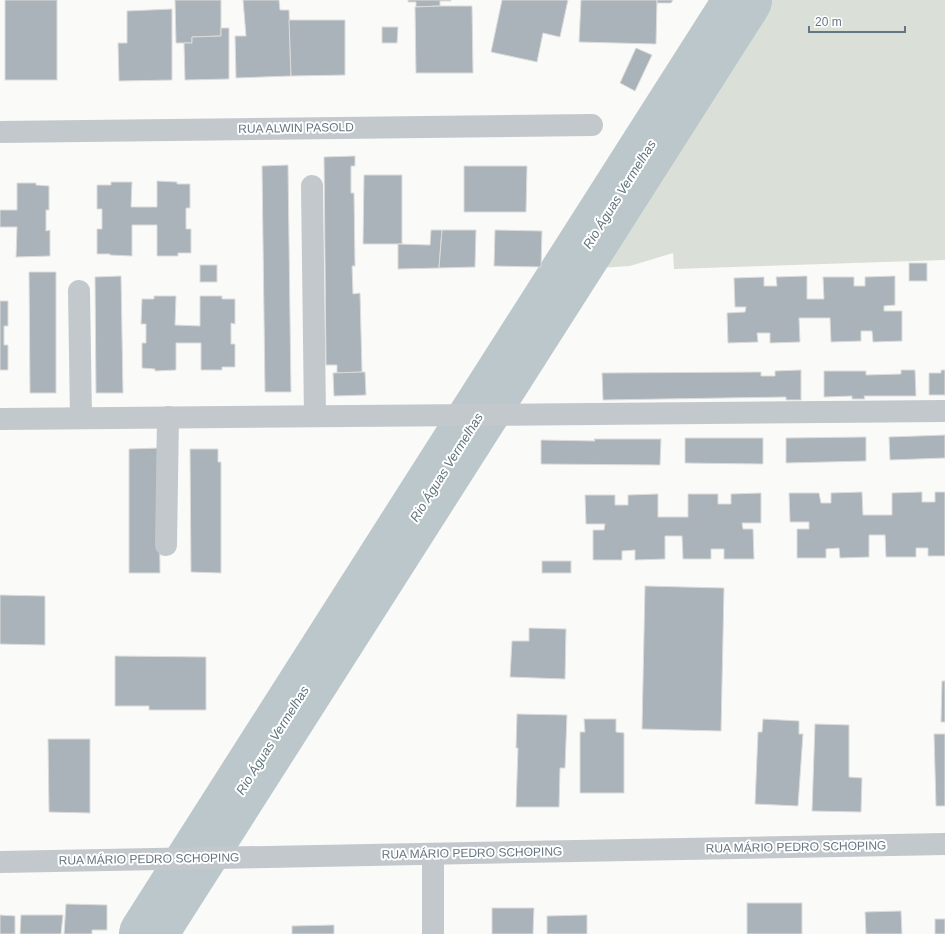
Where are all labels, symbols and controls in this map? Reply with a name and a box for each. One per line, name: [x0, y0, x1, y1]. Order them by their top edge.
scale bar: [809, 8, 905, 34]
text: 20 m: [815, 15, 842, 29]
street label: RUA ALWIN PASOLD: [238, 120, 354, 136]
water label: Rio Águas Vermelhas: [580, 137, 659, 251]
water label: Rio Águas Vermelhas: [407, 410, 486, 524]
water label: Rio Águas Vermelhas: [233, 683, 312, 797]
street label: RUA MÁRIO PEDRO SCHOPING: [706, 837, 886, 856]
street label: RUA MÁRIO PEDRO SCHOPING: [382, 843, 562, 862]
street label: RUA MÁRIO PEDRO SCHOPING: [59, 849, 239, 868]

